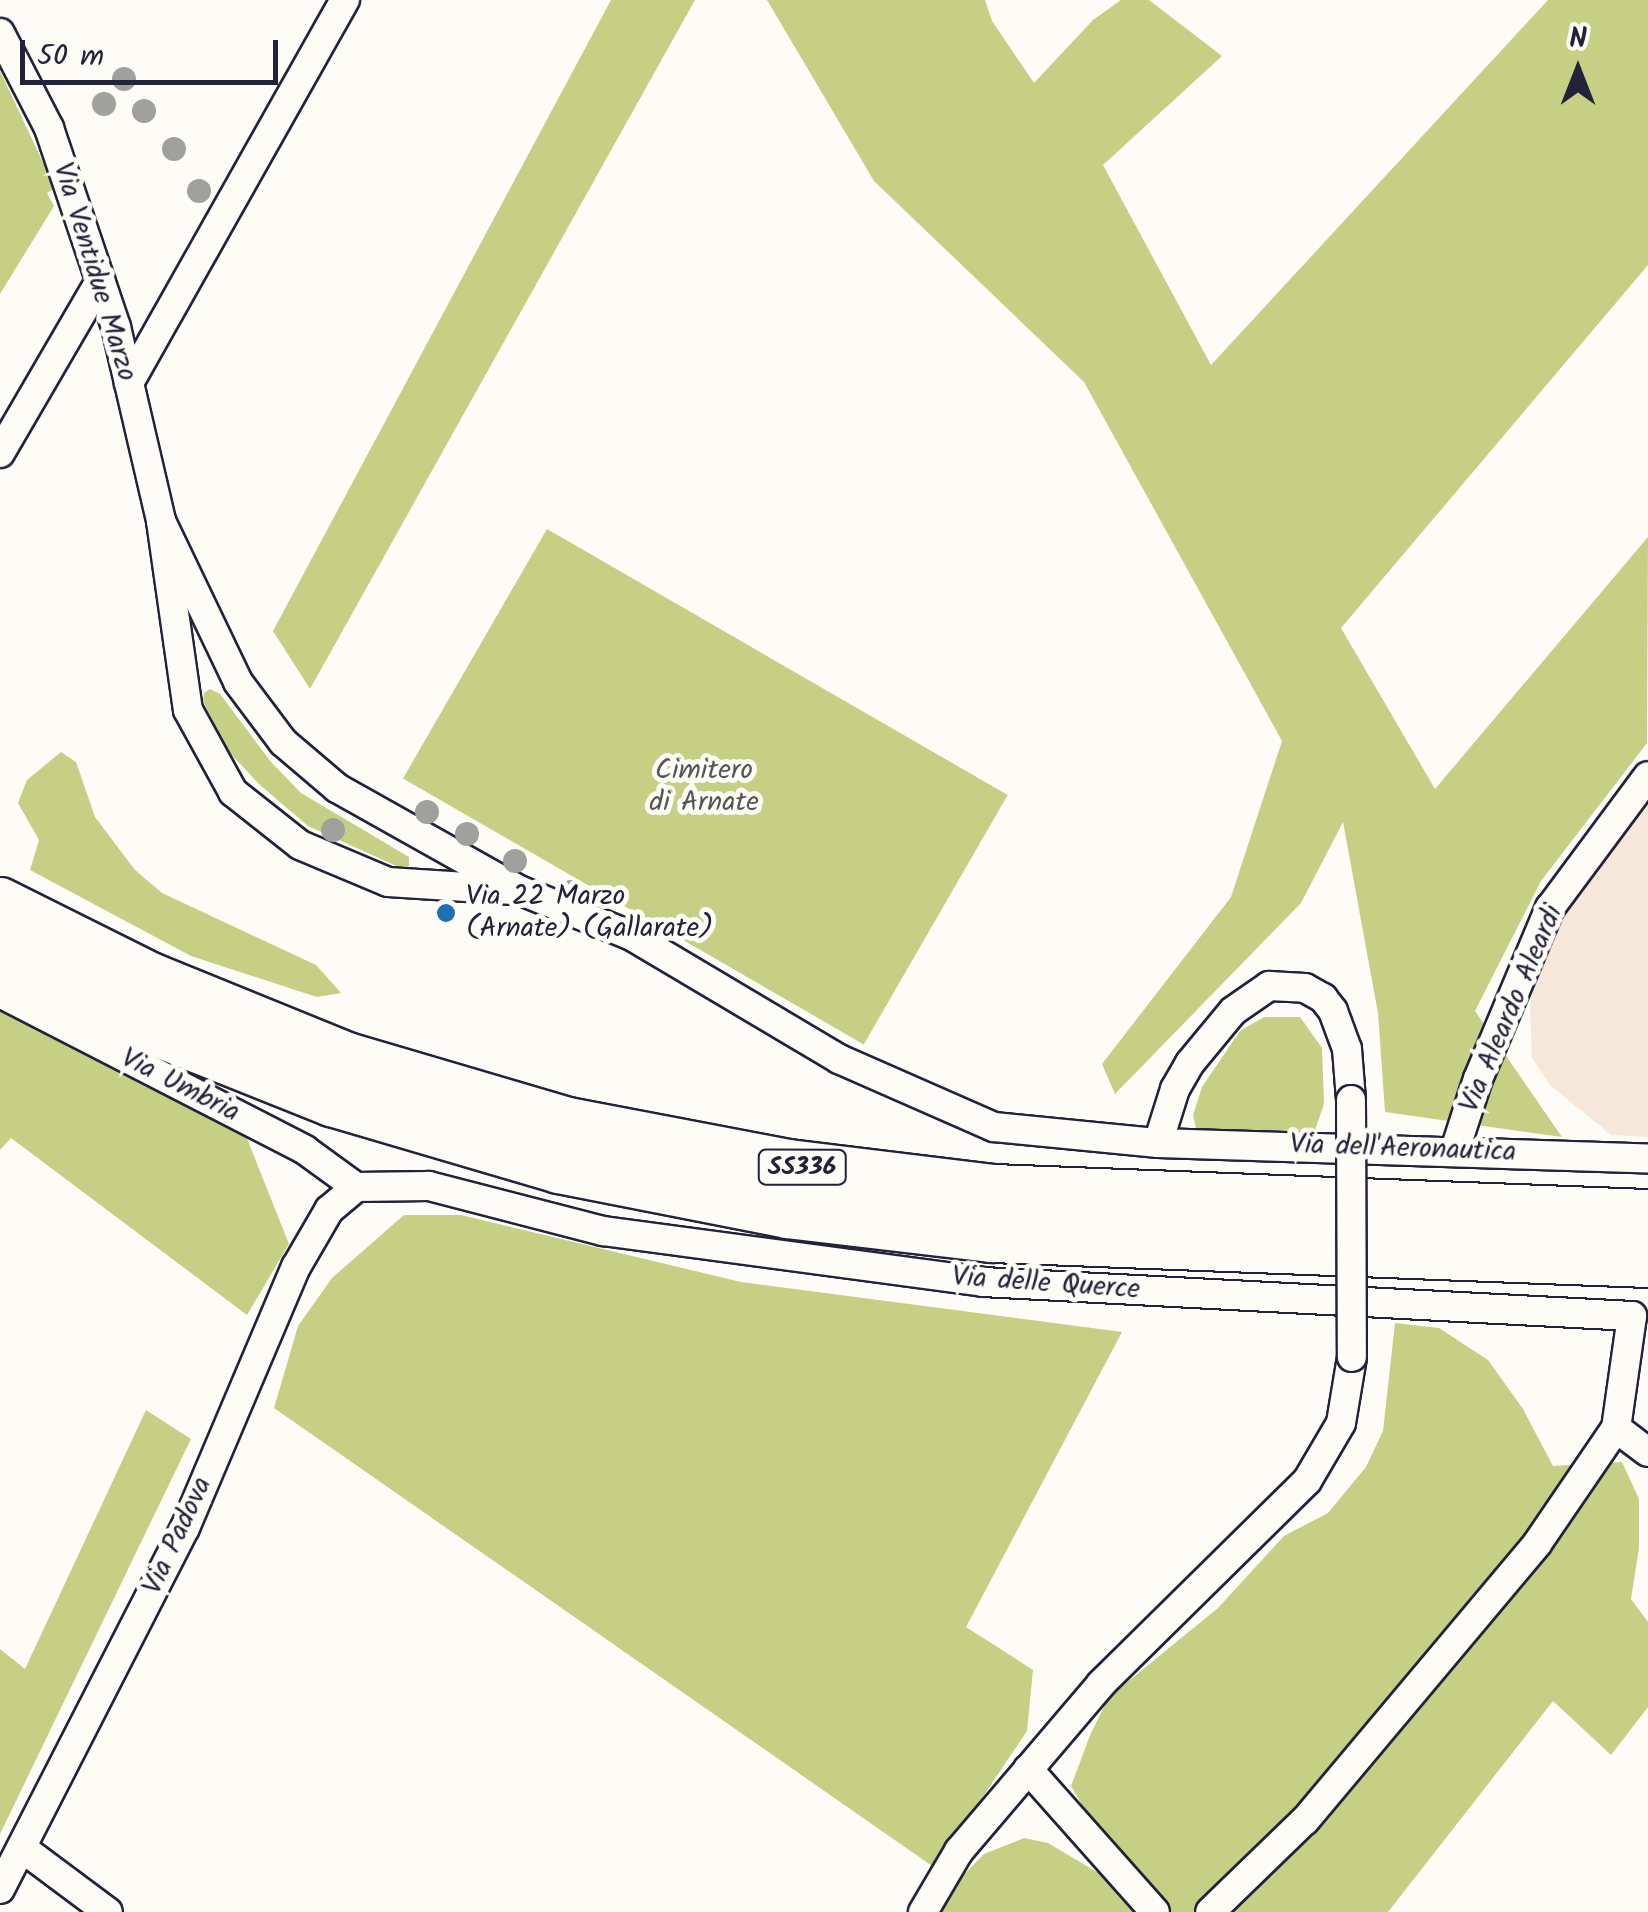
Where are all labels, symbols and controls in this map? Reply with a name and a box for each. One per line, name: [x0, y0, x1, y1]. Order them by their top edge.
text: N: [1569, 17, 1587, 62]
scale bar: [25, 20, 282, 82]
north arrow: [1528, 20, 1628, 120]
text: 50 m: [37, 33, 104, 81]
street label: Via Ventidue Marzo: [45, 159, 143, 385]
park label: Cimitero di Arnate: [649, 754, 759, 820]
place label: Via 22 Marzo (Arnate) (Gallarate): [466, 880, 713, 946]
street label: Via Aleardo Aleardi: [1453, 900, 1571, 1118]
marker: Via 22 Marzo (Arnate) (Gallarate): [435, 902, 457, 924]
street label: Via Umbria: [115, 1042, 245, 1130]
street label: Via dell'Aeronautica: [1289, 1128, 1517, 1170]
road number: SS336: [757, 1147, 847, 1187]
street label: Via delle Querce: [951, 1261, 1141, 1307]
street label: Via Padova: [136, 1472, 220, 1600]

